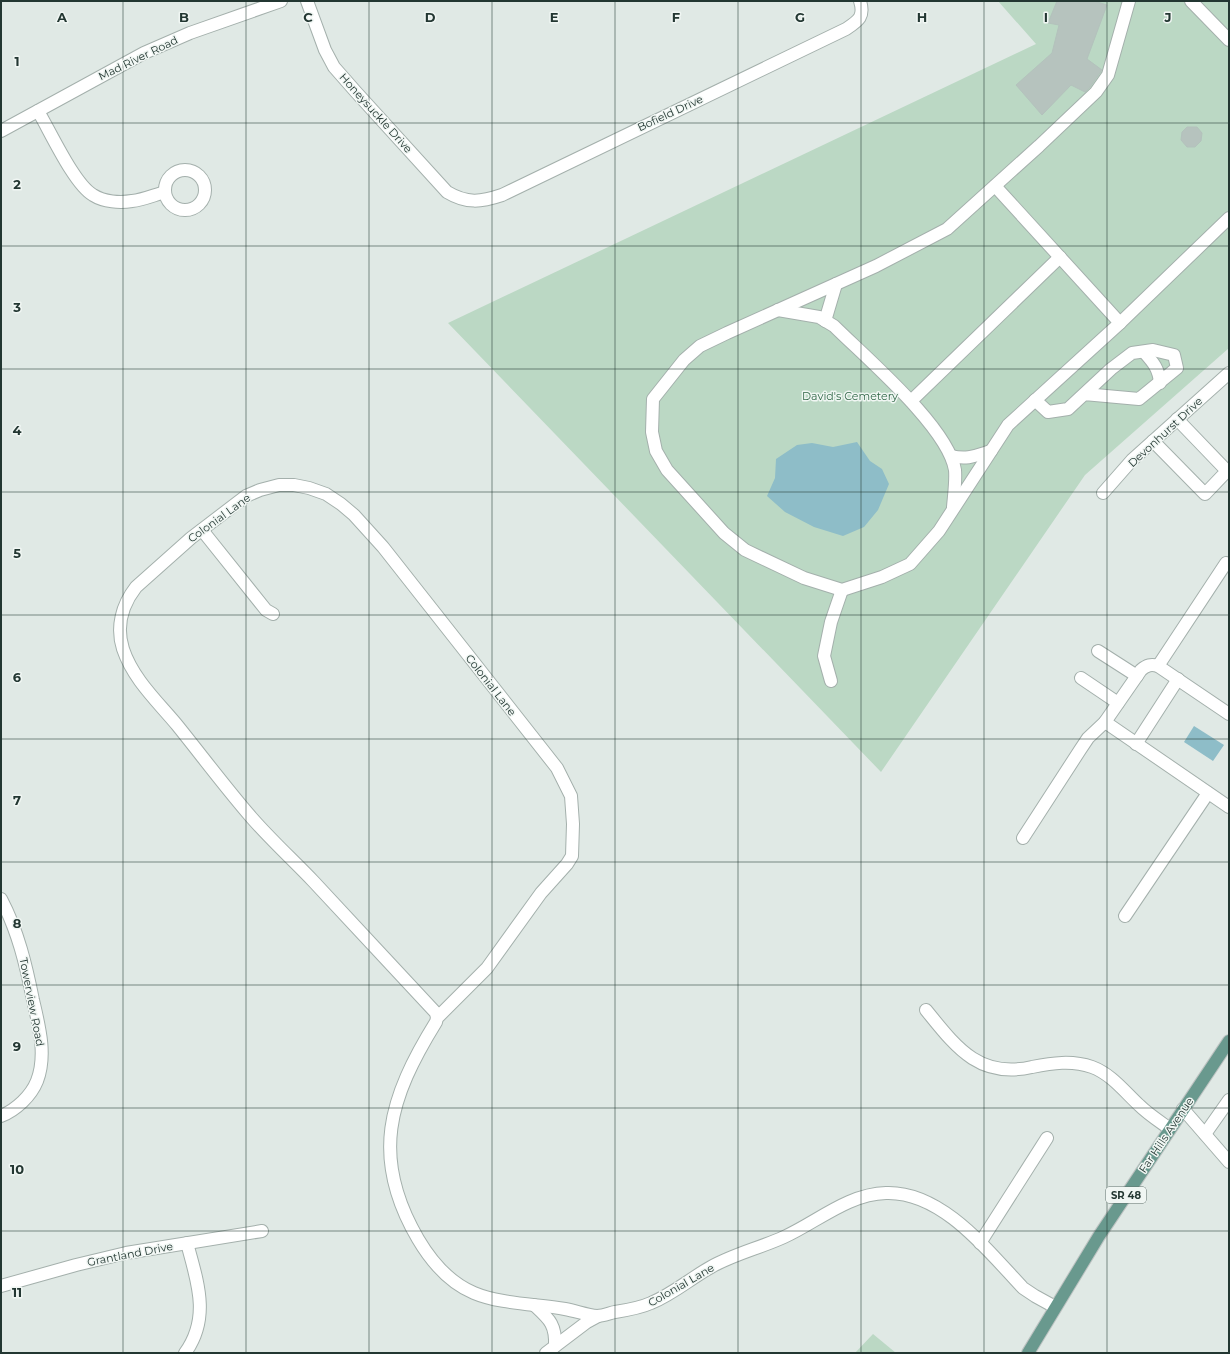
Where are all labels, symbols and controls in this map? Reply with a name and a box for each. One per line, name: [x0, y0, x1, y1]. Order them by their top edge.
text: A: [56, 9, 68, 25]
text: B: [179, 9, 189, 25]
text: C: [303, 9, 313, 25]
text: D: [425, 9, 436, 25]
text: E: [550, 9, 559, 25]
text: F: [672, 9, 680, 25]
text: G: [795, 9, 805, 25]
text: H: [917, 9, 927, 25]
text: I: [1044, 9, 1048, 25]
text: J: [1163, 9, 1172, 25]
street label: Mad River Road: [96, 33, 180, 83]
text: 1: [14, 53, 20, 69]
street label: Honeysuckle Drive: [337, 70, 416, 156]
street label: Bofield Drive: [635, 92, 705, 134]
text: 2: [13, 176, 21, 192]
text: 3: [12, 299, 21, 315]
park label: David's Cemetery: [802, 389, 898, 403]
street label: Devonhurst Drive: [1125, 394, 1205, 470]
text: 4: [13, 422, 22, 438]
street label: Colonial Lane: [185, 490, 253, 545]
text: 5: [13, 545, 21, 561]
street label: Colonial Lane: [463, 652, 520, 719]
text: 6: [13, 669, 22, 685]
text: 7: [13, 792, 21, 808]
text: 8: [13, 915, 22, 931]
street label: Towerview Road: [17, 957, 47, 1047]
text: 9: [13, 1038, 21, 1054]
street label: Far Hills Avenue: [1136, 1094, 1197, 1175]
text: 10: [10, 1161, 24, 1177]
road number: SR 48: [1106, 1187, 1146, 1203]
street label: Grantland Drive: [86, 1239, 174, 1269]
street label: Colonial Lane: [645, 1260, 717, 1310]
text: 11: [12, 1284, 22, 1300]

